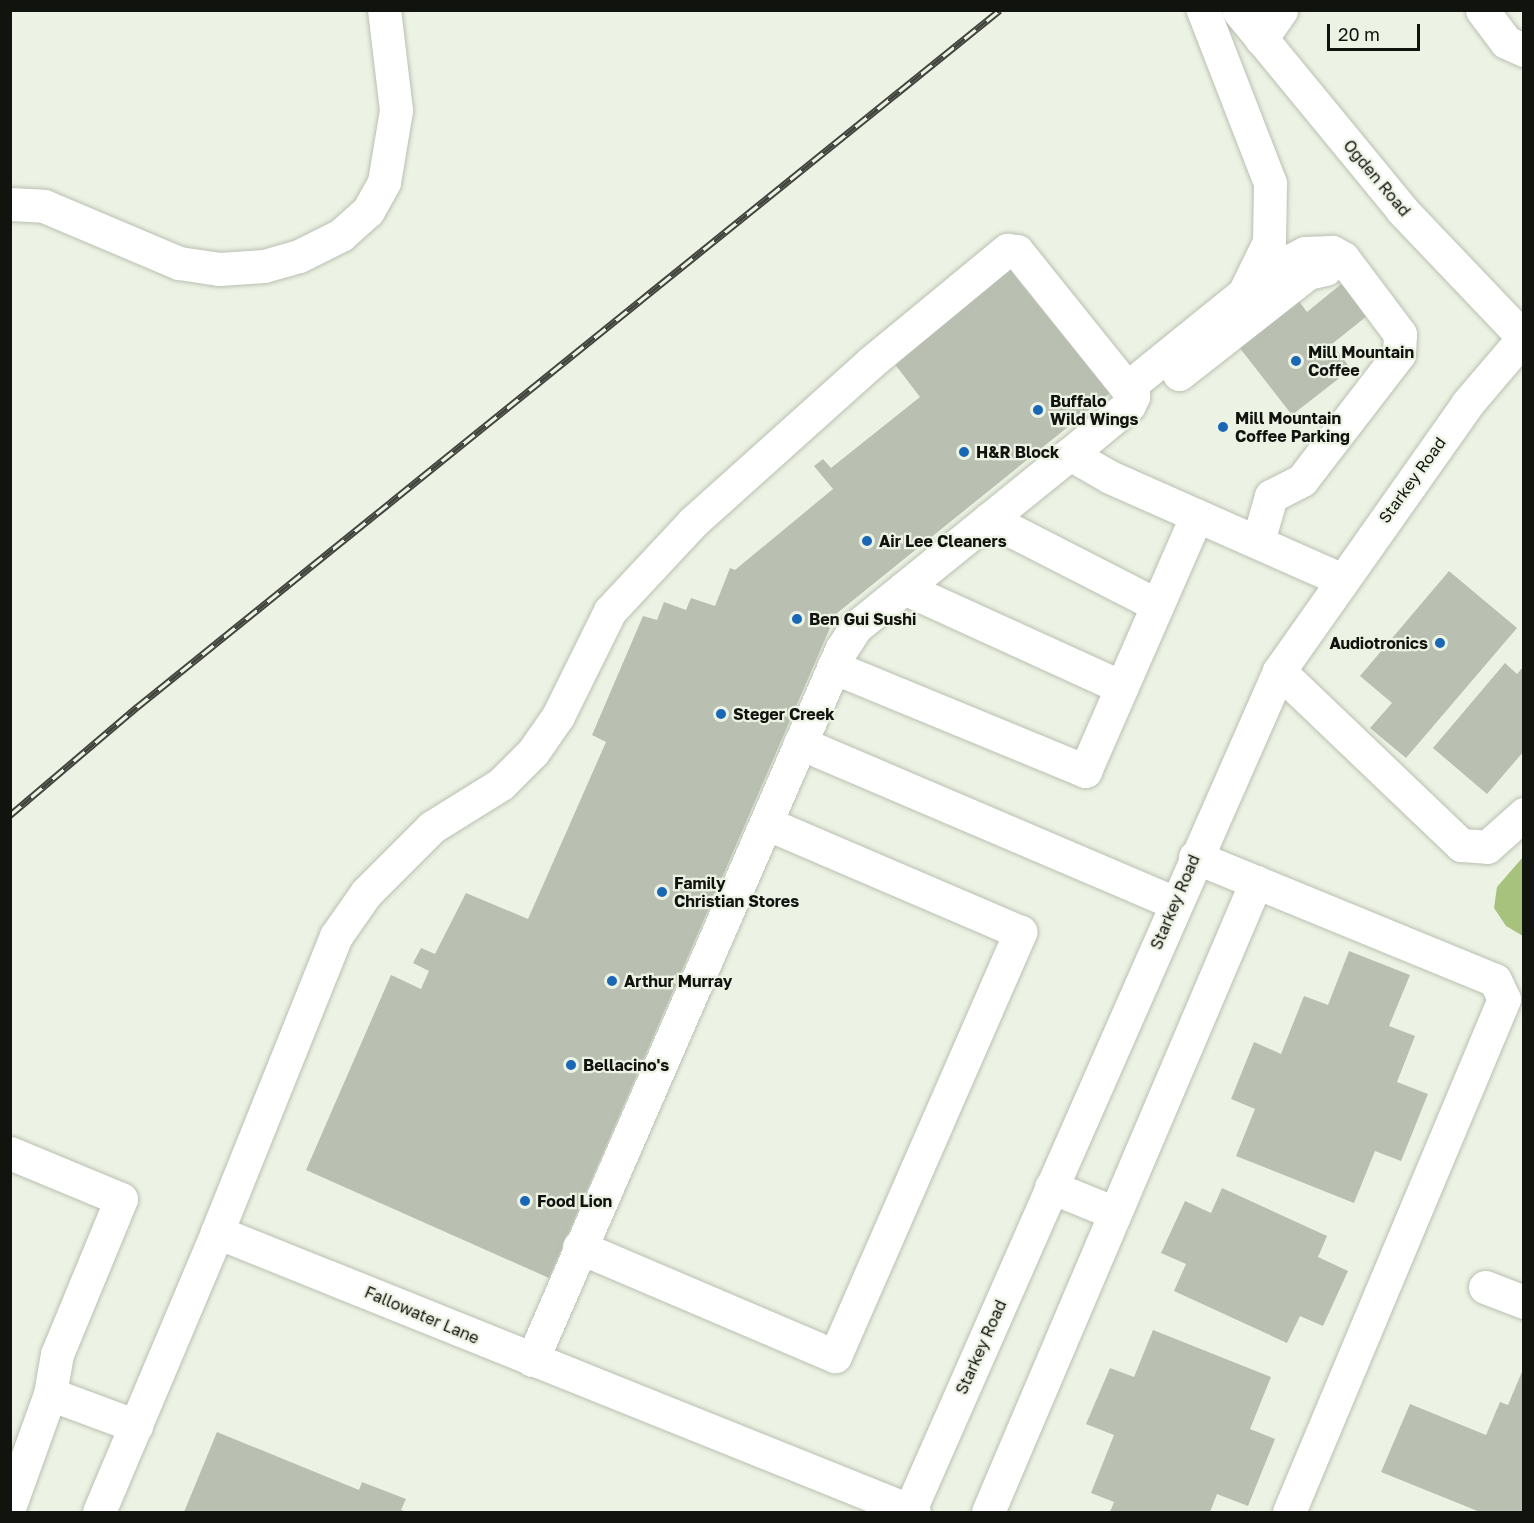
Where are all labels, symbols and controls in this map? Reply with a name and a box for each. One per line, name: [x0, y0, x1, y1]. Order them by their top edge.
scale bar: [1330, 12, 1423, 50]
text: 20 m: [1338, 23, 1380, 45]
street label: Ogden Road: [1339, 136, 1415, 220]
place label: Mill Mountain Coffee: [1308, 342, 1414, 380]
marker: Mill Mountain Coffee: [1289, 354, 1303, 368]
place label: Buffalo Wild Wings: [1050, 391, 1138, 429]
marker: Buffalo Wild Wings: [1031, 403, 1045, 417]
place label: Mill Mountain Coffee Parking: [1235, 408, 1350, 446]
marker: Mill Mountain Coffee Parking: [1216, 420, 1230, 434]
street label: Starkey Road: [1374, 433, 1450, 527]
place label: H&R Block: [976, 442, 1059, 462]
marker: H&R Block: [957, 445, 971, 459]
place label: Air Lee Cleaners: [879, 531, 1007, 551]
marker: Air Lee Cleaners: [860, 534, 874, 548]
place label: Ben Gui Sushi: [809, 609, 916, 629]
marker: Ben Gui Sushi: [790, 612, 804, 626]
place label: Audiotronics: [1329, 633, 1428, 653]
marker: Audiotronics: [1433, 636, 1447, 650]
place label: Steger Creek: [733, 704, 834, 724]
marker: Steger Creek: [714, 707, 728, 721]
street label: Starkey Road: [1146, 852, 1204, 952]
place label: Family Christian Stores: [674, 873, 799, 911]
marker: Family Christian Stores: [655, 885, 669, 899]
place label: Arthur Murray: [624, 971, 732, 991]
marker: Arthur Murray: [605, 974, 619, 988]
place label: Bellacino's: [583, 1055, 669, 1075]
marker: Bellacino's: [564, 1058, 578, 1072]
place label: Food Lion: [537, 1191, 612, 1211]
marker: Food Lion: [518, 1194, 532, 1208]
street label: Fallowater Lane: [362, 1282, 482, 1348]
street label: Starkey Road: [952, 1297, 1010, 1397]

